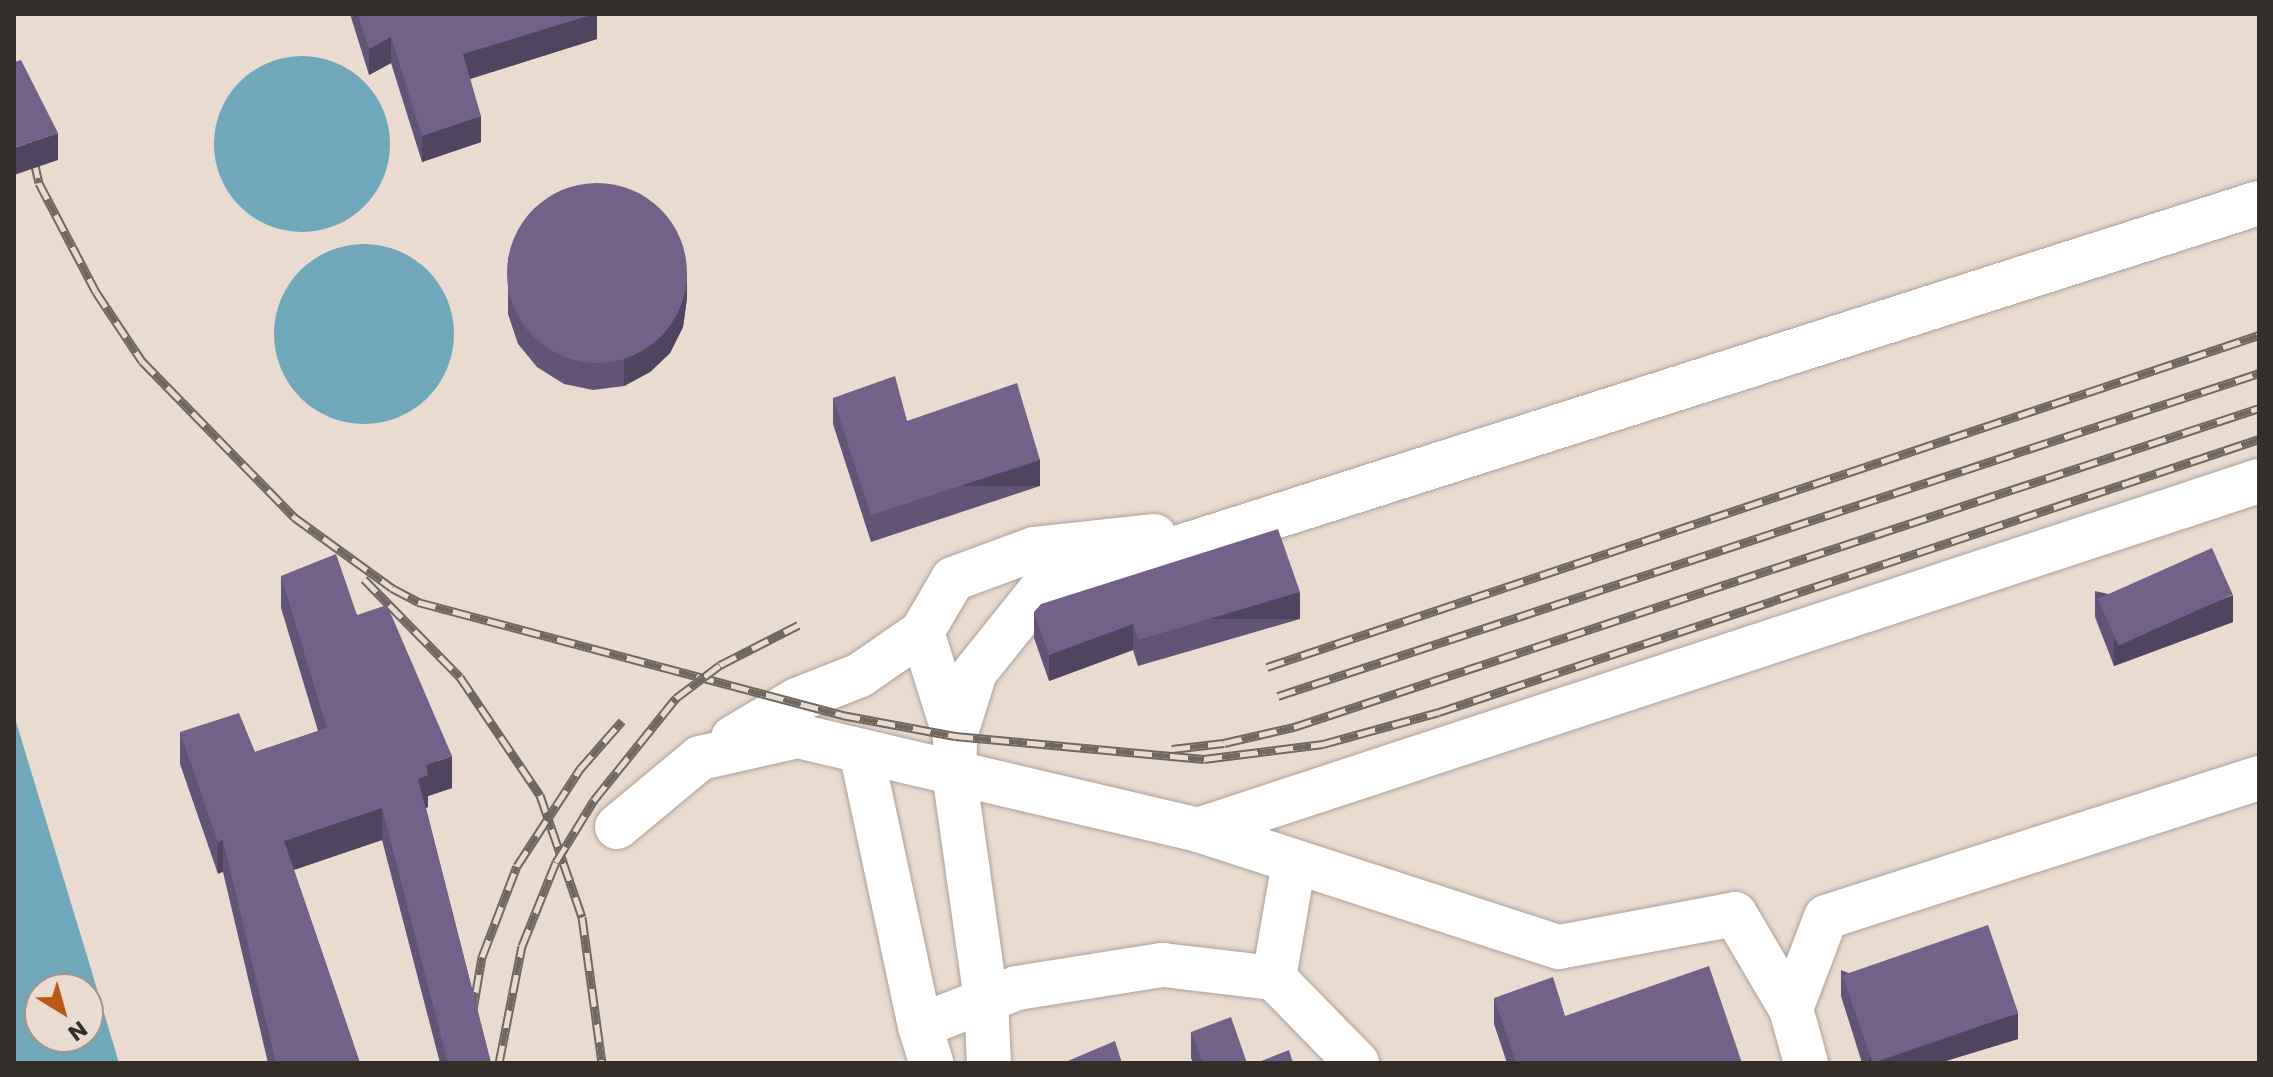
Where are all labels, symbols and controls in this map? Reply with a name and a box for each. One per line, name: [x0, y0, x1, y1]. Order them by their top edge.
north arrow: [24, 973, 104, 1053]
text: N: [62, 1014, 93, 1048]

